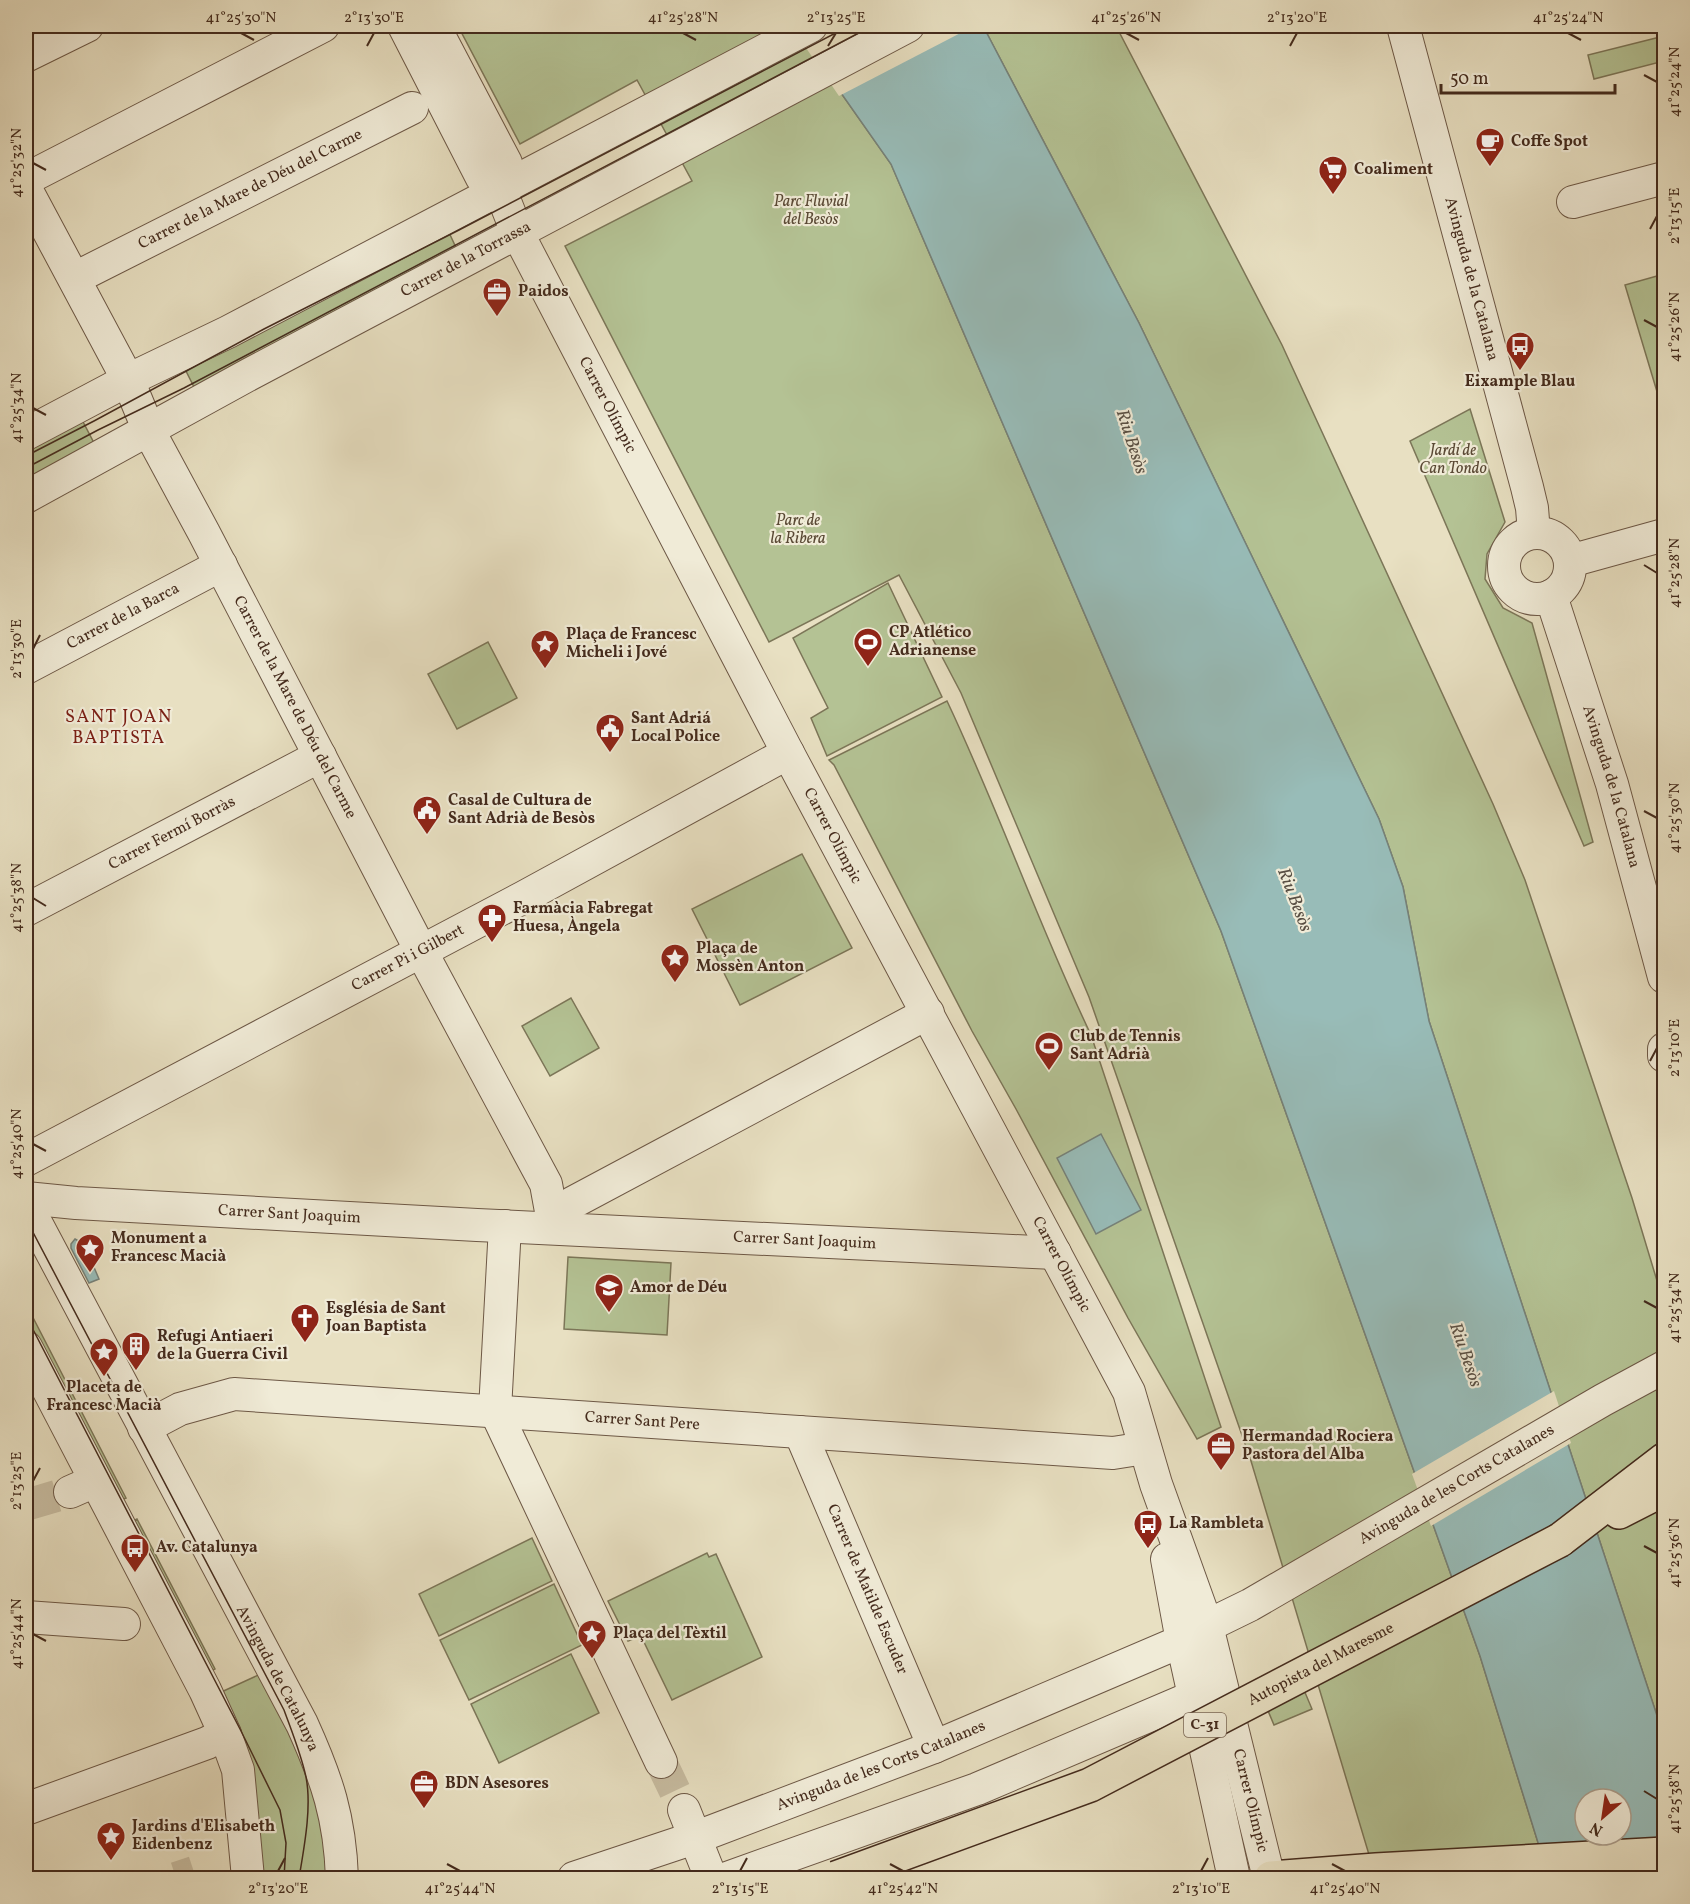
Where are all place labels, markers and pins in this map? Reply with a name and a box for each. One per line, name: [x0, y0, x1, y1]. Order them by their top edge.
cafe icon: Coffe Spot: [1474, 126, 1506, 168]
place label: Coffe Spot: [1511, 131, 1588, 153]
supermarket icon: Coaliment: [1317, 154, 1349, 196]
place label: Coaliment: [1354, 159, 1433, 181]
office icon: Paidos: [481, 276, 513, 318]
place label: Paidos: [518, 281, 569, 303]
bus stop icon: Eixample Blau: [1504, 330, 1536, 372]
place label: Eixample Blau: [1465, 371, 1575, 393]
place label: CP Atlético Adrianense: [889, 622, 976, 662]
place label: Plaça de Francesc Micheli i Jové: [566, 624, 697, 664]
sports icon: CP Atlético Adrianense: [852, 626, 884, 668]
place icon: Plaça de Francesc Micheli i Jové: [529, 628, 561, 670]
place label: Sant Adriá Local Police: [631, 708, 720, 748]
public building icon: Sant Adriá Local Police: [594, 712, 626, 754]
place label: Casal de Cultura de Sant Adrià de Besòs: [448, 790, 595, 830]
public building icon: Casal de Cultura de Sant Adrià de Besòs: [411, 794, 443, 836]
place label: Farmàcia Fabregat Huesa, Àngela: [513, 898, 653, 938]
pharmacy icon: Farmàcia Fabregat Huesa, Àngela: [476, 902, 508, 944]
place label: Plaça de Mossèn Anton: [696, 938, 805, 978]
place icon: Plaça de Mossèn Anton: [659, 942, 691, 984]
place label: Club de Tennis Sant Adrià: [1070, 1026, 1181, 1066]
sports icon: Club de Tennis Sant Adrià: [1033, 1030, 1065, 1072]
place label: Monument a Francesc Macià: [111, 1228, 226, 1268]
place icon: Monument a Francesc Macià: [74, 1232, 106, 1274]
school or university icon: Amor de Déu: [593, 1272, 625, 1314]
place label: Amor de Déu: [630, 1277, 727, 1299]
place label: Església de Sant Joan Baptista: [325, 1298, 446, 1338]
church icon: Església de Sant Joan Baptista: [289, 1302, 321, 1344]
place label: Refugi Antiaeri de la Guerra Civil: [157, 1326, 288, 1366]
building icon: Refugi Antiaeri de la Guerra Civil: [120, 1330, 152, 1372]
place icon: Placeta de Francesc Macià: [88, 1336, 120, 1378]
place label: Placeta de Francesc Macià: [46, 1377, 162, 1417]
place label: Hermandad Rociera Pastora del Alba: [1242, 1426, 1394, 1466]
office icon: Hermandad Rociera Pastora del Alba: [1205, 1430, 1237, 1472]
bus stop icon: La Rambleta: [1132, 1508, 1164, 1550]
place label: La Rambleta: [1169, 1513, 1264, 1535]
bus stop icon: Av. Catalunya: [119, 1532, 151, 1574]
place label: Av. Catalunya: [156, 1537, 258, 1559]
place icon: Plaça del Tèxtil: [576, 1618, 608, 1660]
place label: Plaça del Tèxtil: [613, 1623, 727, 1645]
office icon: BDN Asesores: [408, 1768, 440, 1810]
place label: BDN Asesores: [445, 1773, 549, 1795]
place label: Jardins d'Elisabeth Eidenbenz: [131, 1816, 275, 1856]
place icon: Jardins d'Elisabeth Eidenbenz: [95, 1820, 127, 1862]

